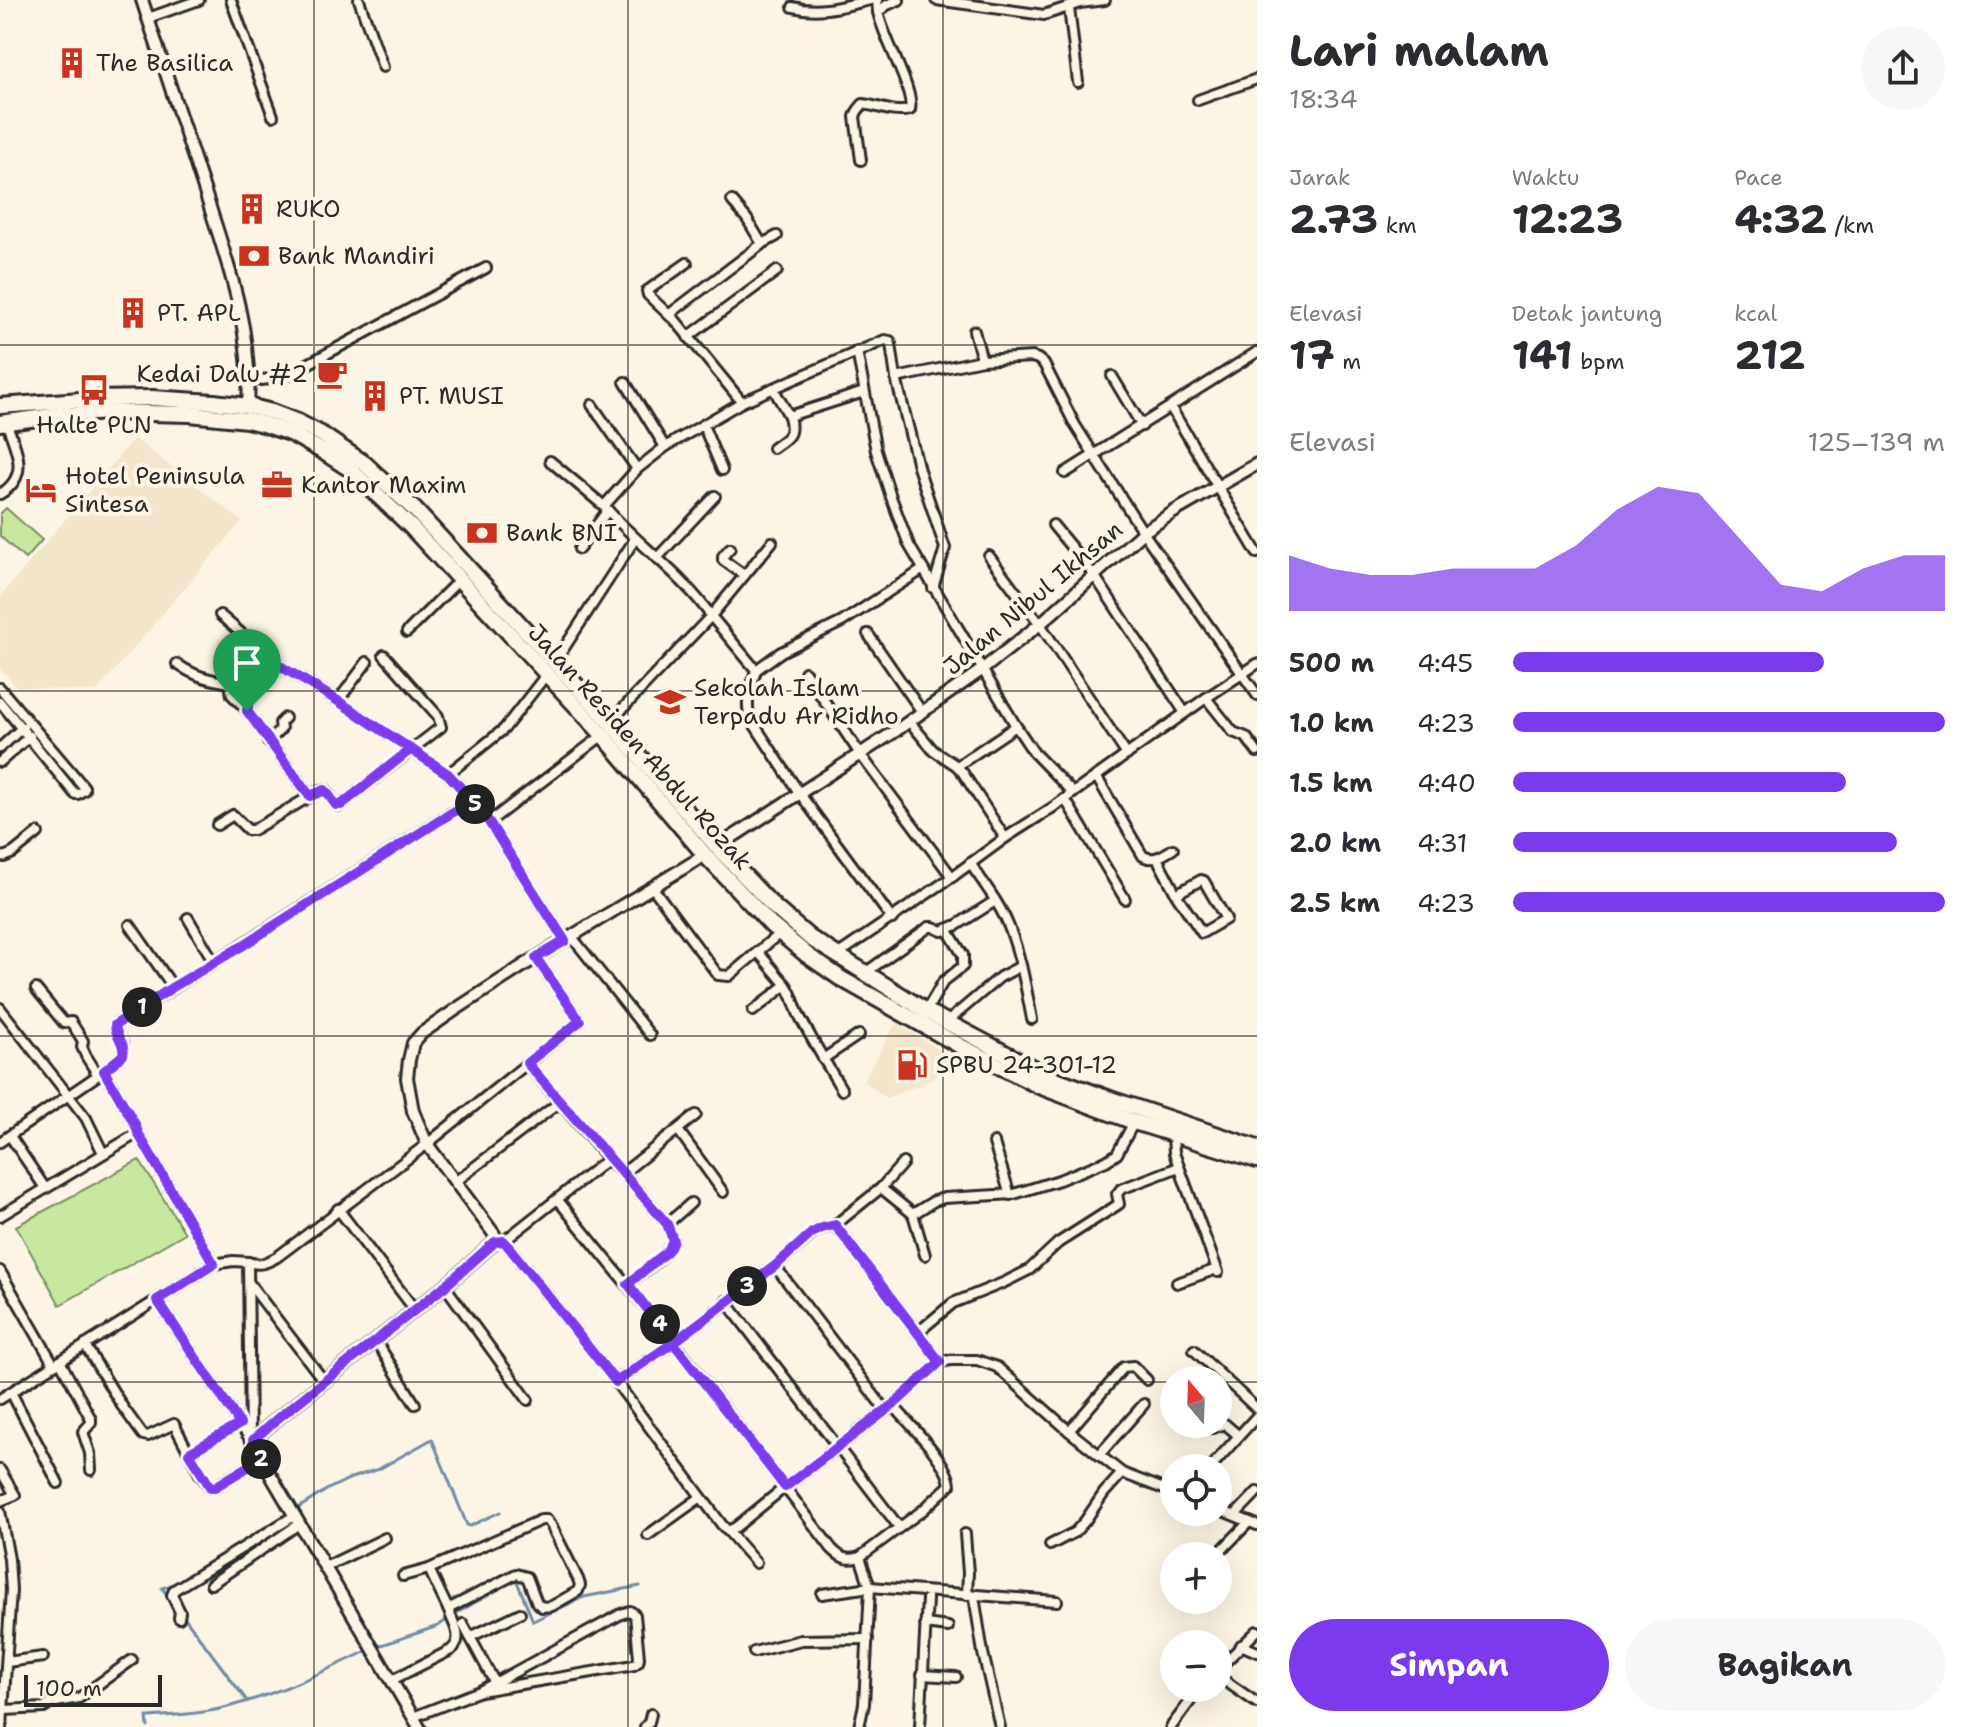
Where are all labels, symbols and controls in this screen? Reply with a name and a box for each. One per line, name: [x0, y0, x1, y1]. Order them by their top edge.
text: Lari malam: [1289, 21, 1549, 80]
button: share: [1861, 26, 1945, 110]
building icon: The Basilica: [55, 46, 89, 80]
place label: The Basilica: [96, 47, 233, 79]
text: 18:34: [1289, 81, 1358, 116]
text: Jarak: [1289, 163, 1351, 192]
text: Waktu: [1512, 163, 1579, 192]
text: Pace: [1734, 163, 1783, 192]
building icon: RUKO: [235, 192, 269, 226]
text: 2.73: [1289, 192, 1378, 246]
text: 12:23: [1512, 192, 1623, 246]
text: 4:32: [1734, 192, 1827, 246]
place label: RUKO: [276, 193, 340, 225]
text: km: [1378, 211, 1417, 240]
text: /km: [1827, 211, 1874, 240]
bank icon: Bank Mandiri: [237, 239, 271, 273]
place label: Bank Mandiri: [278, 240, 435, 272]
building icon: PT. APL: [116, 296, 150, 330]
place label: PT. APL: [157, 297, 241, 329]
text: Elevasi: [1289, 299, 1363, 328]
text: Detak jantung: [1512, 299, 1662, 328]
text: kcal: [1734, 299, 1777, 328]
text: 17: [1289, 328, 1335, 382]
text: 141: [1512, 328, 1573, 382]
text: 212: [1734, 328, 1805, 382]
text: m: [1335, 347, 1361, 376]
text: bpm: [1573, 347, 1624, 376]
cafe icon: Kedai Dalu #2: [315, 357, 349, 391]
place label: Kedai Dalu #2: [136, 358, 308, 390]
bus stop icon: Halte PLN: [77, 373, 111, 407]
building icon: PT. MUSI: [358, 379, 392, 413]
place label: PT. MUSI: [399, 380, 504, 412]
place label: Halte PLN: [36, 409, 152, 441]
text: Elevasi: [1289, 424, 1376, 459]
text: 125–139 m: [1808, 424, 1945, 459]
place label: Hotel Peninsula Sintesa: [65, 460, 245, 520]
office icon: Kantor Maxim: [260, 468, 294, 502]
place label: Kantor Maxim: [301, 469, 467, 501]
hotel icon: Hotel Peninsula Sintesa: [24, 473, 58, 507]
street label: Jalan Nibul Ikhsan: [937, 514, 1129, 682]
bank icon: Bank BNI: [465, 516, 499, 550]
place label: Bank BNI: [506, 517, 617, 549]
street label: Jalan Residen Abdul Rozak: [521, 617, 759, 877]
pin: [213, 629, 281, 711]
icon: arrive: [225, 641, 269, 685]
text: 500 m: [1289, 645, 1374, 680]
text: 4:45: [1417, 645, 1473, 680]
place label: Sekolah Islam Terpadu Ar Ridho: [694, 672, 899, 732]
school or university icon: Sekolah Islam Terpadu Ar Ridho: [653, 685, 687, 719]
text: 1.0 km: [1289, 705, 1374, 740]
text: 4:23: [1417, 705, 1475, 740]
text: 1.5 km: [1289, 765, 1373, 800]
text: 4:40: [1417, 765, 1476, 800]
pin: 5: [455, 784, 495, 824]
text: 5: [468, 789, 482, 818]
text: 2.0 km: [1289, 825, 1381, 860]
text: 4:31: [1417, 825, 1468, 860]
text: 2.5 km: [1289, 885, 1380, 920]
text: 4:23: [1417, 885, 1475, 920]
pin: 1: [122, 987, 162, 1027]
text: 1: [137, 992, 147, 1021]
fuel station icon: SPBU 24-301-12: [895, 1048, 929, 1082]
place label: SPBU 24-301-12: [936, 1049, 1117, 1081]
pin: 3: [727, 1266, 767, 1306]
text: 3: [739, 1271, 755, 1300]
pin: 4: [640, 1304, 680, 1344]
text: 4: [652, 1309, 668, 1338]
north arrow: [1160, 1366, 1232, 1438]
map controls: [1160, 1366, 1232, 1702]
pin: 2: [241, 1439, 281, 1479]
text: 2: [253, 1444, 269, 1473]
button: locate: [1160, 1454, 1232, 1526]
button: +: [1160, 1542, 1232, 1614]
button: Simpan: [1289, 1619, 1609, 1711]
button: Bagikan: [1625, 1619, 1945, 1711]
button: −: [1160, 1630, 1232, 1702]
scale bar: [24, 1671, 162, 1707]
text: 100 m: [36, 1674, 102, 1703]

